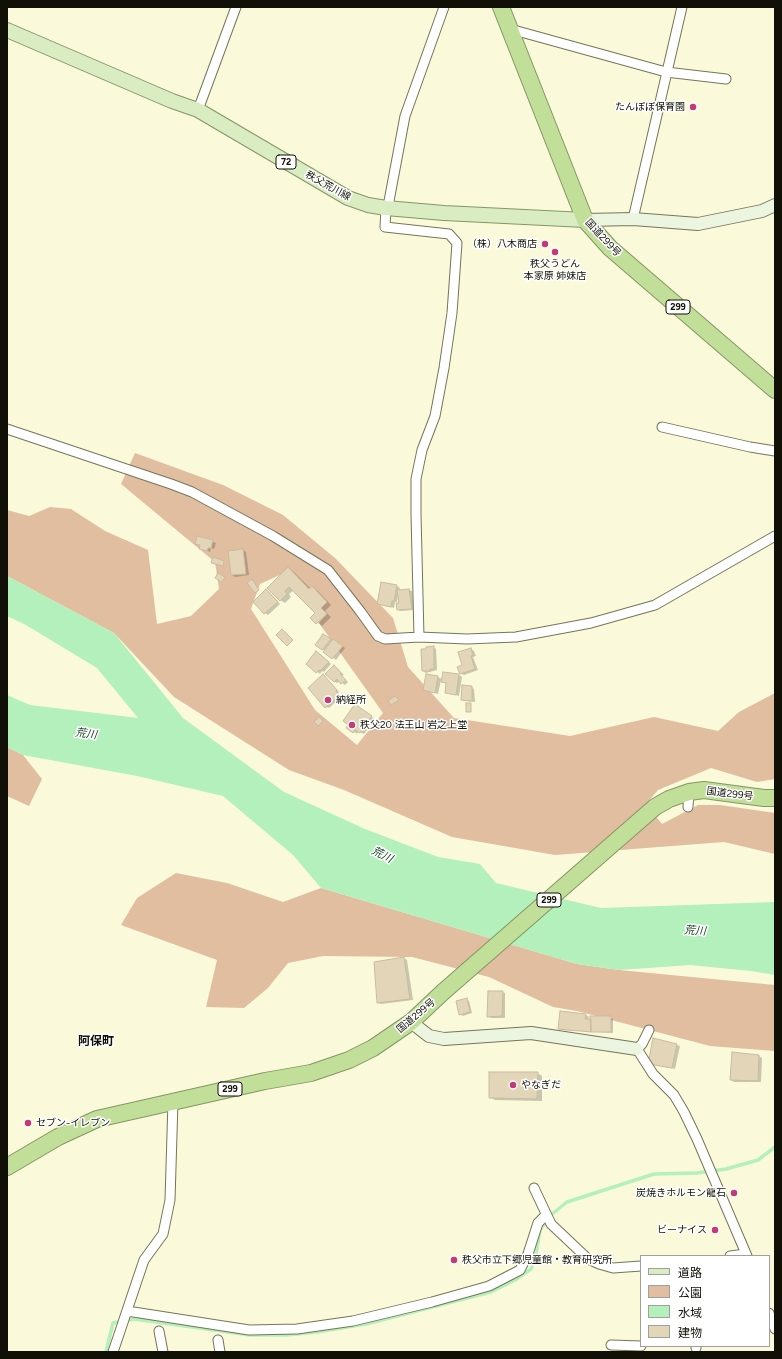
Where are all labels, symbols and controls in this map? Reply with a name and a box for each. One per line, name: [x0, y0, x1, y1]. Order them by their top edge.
place label: たんぽぽ保育園: [615, 101, 685, 113]
marker: たんぽぽ保育園: [688, 102, 698, 112]
road number: 72: [276, 155, 296, 169]
street label: 秩父荒川線: [303, 169, 353, 203]
street label: 国道299号: [583, 217, 623, 259]
place label: （株）八木商店: [467, 238, 537, 250]
marker: （株）八木商店: [540, 239, 550, 249]
marker: 秩父うどん 本家原 姉妹店: [550, 247, 560, 257]
place label: 秩父うどん 本家原 姉妹店: [524, 258, 586, 282]
road number: 299: [666, 300, 690, 314]
place label: 納経所: [336, 694, 366, 706]
marker: 納経所: [323, 695, 333, 705]
place label: 秩父20 法王山 岩之上堂: [360, 719, 467, 731]
marker: 秩父20 法王山 岩之上堂: [347, 720, 357, 730]
water label: 荒川: [74, 726, 98, 742]
street label: 国道299号: [706, 785, 754, 803]
water label: 荒川: [369, 844, 395, 866]
road number: 299: [537, 893, 561, 907]
water label: 荒川: [684, 924, 706, 938]
street label: 国道299号: [394, 996, 438, 1036]
district label: 阿保町: [78, 1034, 114, 1048]
place label: やなぎだ: [521, 1079, 561, 1091]
marker: やなぎだ: [508, 1080, 518, 1090]
road number: 299: [218, 1082, 242, 1096]
place label: セブン-イレブン: [36, 1117, 110, 1129]
marker: セブン-イレブン: [23, 1118, 33, 1128]
place label: 炭焼きホルモン龍石: [636, 1187, 726, 1199]
marker: 炭焼きホルモン龍石: [729, 1188, 739, 1198]
place label: ビーナイス: [657, 1224, 707, 1236]
marker: ビーナイス: [710, 1225, 720, 1235]
place label: 秩父市立下郷児童館・教育研究所: [462, 1254, 612, 1266]
marker: 秩父市立下郷児童館・教育研究所: [449, 1255, 459, 1265]
legend: [640, 1255, 770, 1347]
text: 道路: [678, 1266, 702, 1280]
text: 公園: [678, 1286, 702, 1300]
text: 水域: [678, 1306, 702, 1320]
text: 建物: [678, 1326, 702, 1340]

